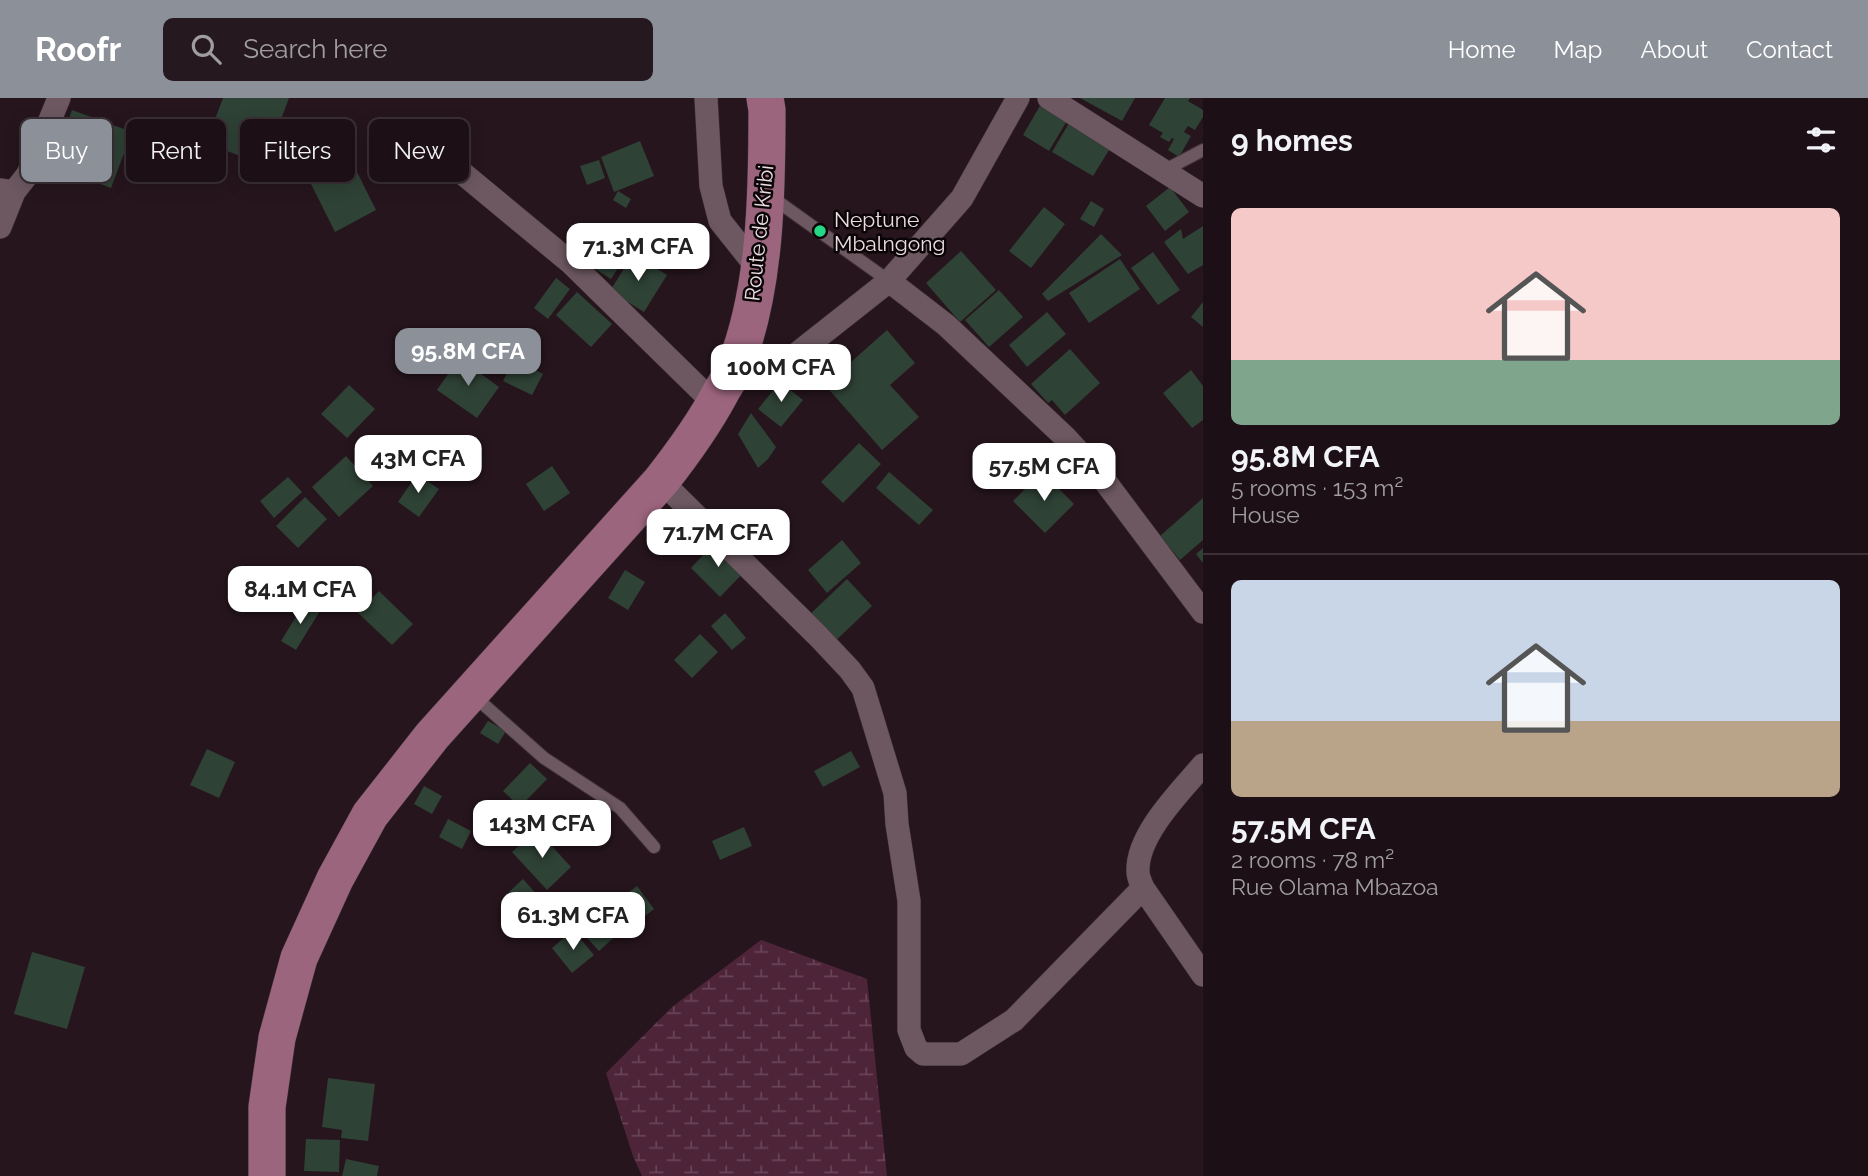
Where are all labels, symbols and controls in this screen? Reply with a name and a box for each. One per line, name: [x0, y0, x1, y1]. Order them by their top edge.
search box: [163, 18, 653, 81]
text: Roofr: [35, 30, 121, 69]
icon: search: [187, 30, 225, 68]
text: Search here: [243, 34, 388, 64]
text: Home: [1448, 35, 1516, 64]
text: Map: [1554, 35, 1602, 64]
text: About: [1640, 35, 1708, 64]
text: Contact: [1746, 35, 1833, 64]
chip: Buy: [21, 119, 112, 182]
chip: Rent: [126, 119, 226, 182]
chip: Filters: [240, 119, 355, 182]
chip: New: [369, 119, 469, 182]
icon: filters: [1802, 121, 1840, 159]
text: 9 homes: [1231, 123, 1353, 158]
street label: Route de Kribi: [739, 164, 779, 302]
place label: Neptune Mbalngong: [834, 207, 945, 256]
pin: 71.3M CFA: [558, 223, 718, 283]
marker: Neptune Mbalngong: [812, 223, 828, 239]
text: 71.3M CFA: [583, 232, 693, 259]
icon: home: [1473, 253, 1599, 379]
pin: 95.8M CFA: [388, 328, 548, 388]
text: 95.8M CFA: [411, 337, 525, 364]
pin: 100M CFA: [709, 344, 853, 404]
text: 100M CFA: [727, 353, 835, 380]
pin: 43M CFA: [353, 436, 483, 495]
text: 95.8M CFA: [1231, 439, 1380, 474]
text: 43M CFA: [371, 444, 465, 471]
pin: 57.5M CFA: [964, 444, 1124, 503]
text: 57.5M CFA: [989, 452, 1099, 479]
text: 5 rooms · 153 m²: [1231, 474, 1403, 501]
text: House: [1231, 501, 1300, 528]
pin: 71.7M CFA: [638, 510, 798, 569]
text: 71.7M CFA: [663, 518, 773, 545]
pin: 84.1M CFA: [220, 566, 380, 626]
text: 84.1M CFA: [244, 575, 356, 602]
icon: home: [1473, 625, 1599, 751]
pin: 143M CFA: [470, 800, 614, 860]
text: 143M CFA: [489, 809, 595, 836]
text: 57.5M CFA: [1231, 811, 1376, 846]
text: 2 rooms · 78 m²: [1231, 846, 1394, 873]
text: Rue Olama Mbazoa: [1231, 873, 1439, 900]
pin: 61.3M CFA: [493, 892, 653, 952]
text: 61.3M CFA: [517, 901, 629, 928]

